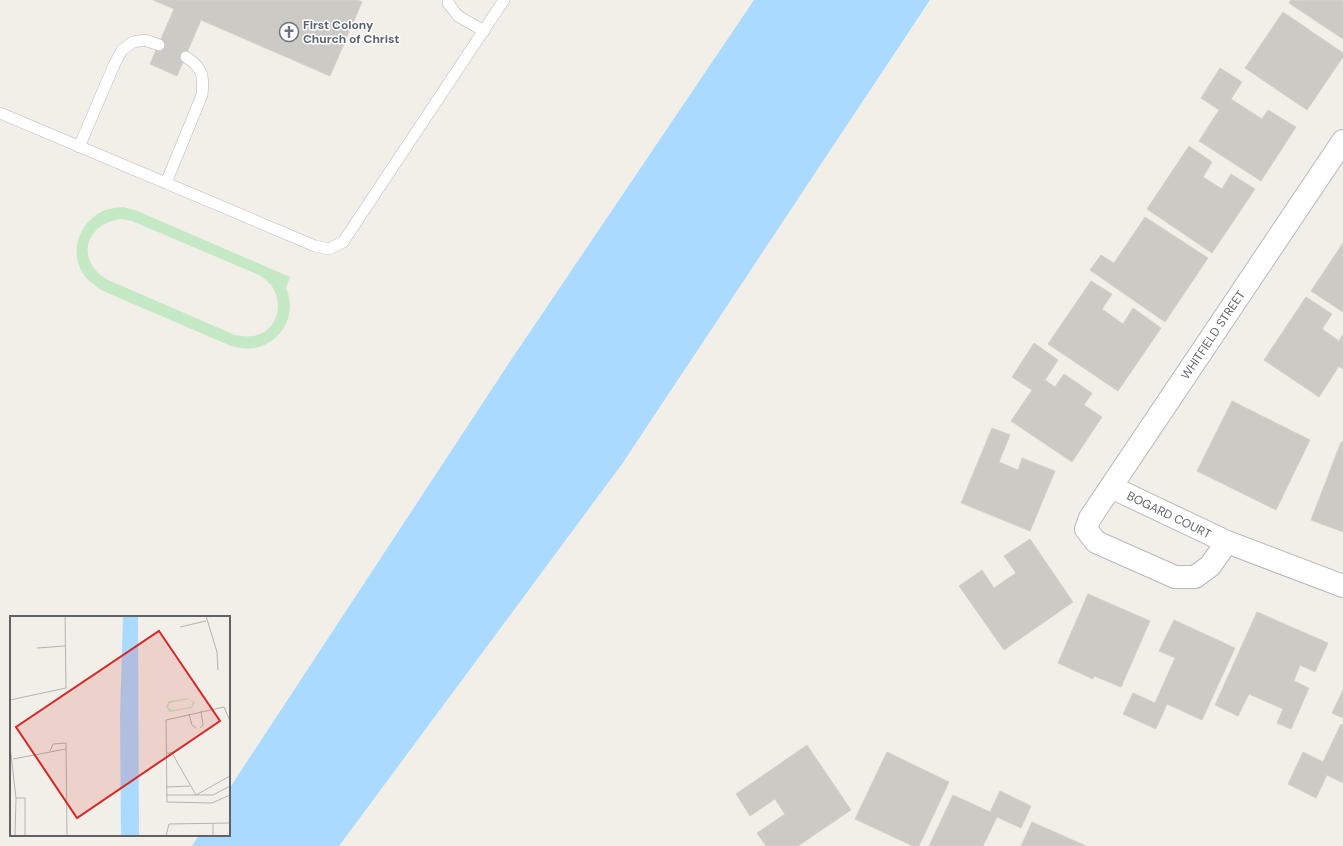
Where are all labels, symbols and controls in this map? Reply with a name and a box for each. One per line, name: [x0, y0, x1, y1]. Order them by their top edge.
place label: First Colony Church of Christ: [303, 17, 399, 47]
church icon: First Colony Church of Christ: [278, 21, 300, 43]
street label: WHITFIELD STREET: [1177, 287, 1249, 383]
street label: BOGARD COURT: [1124, 488, 1214, 542]
inset map: [10, 616, 230, 836]

